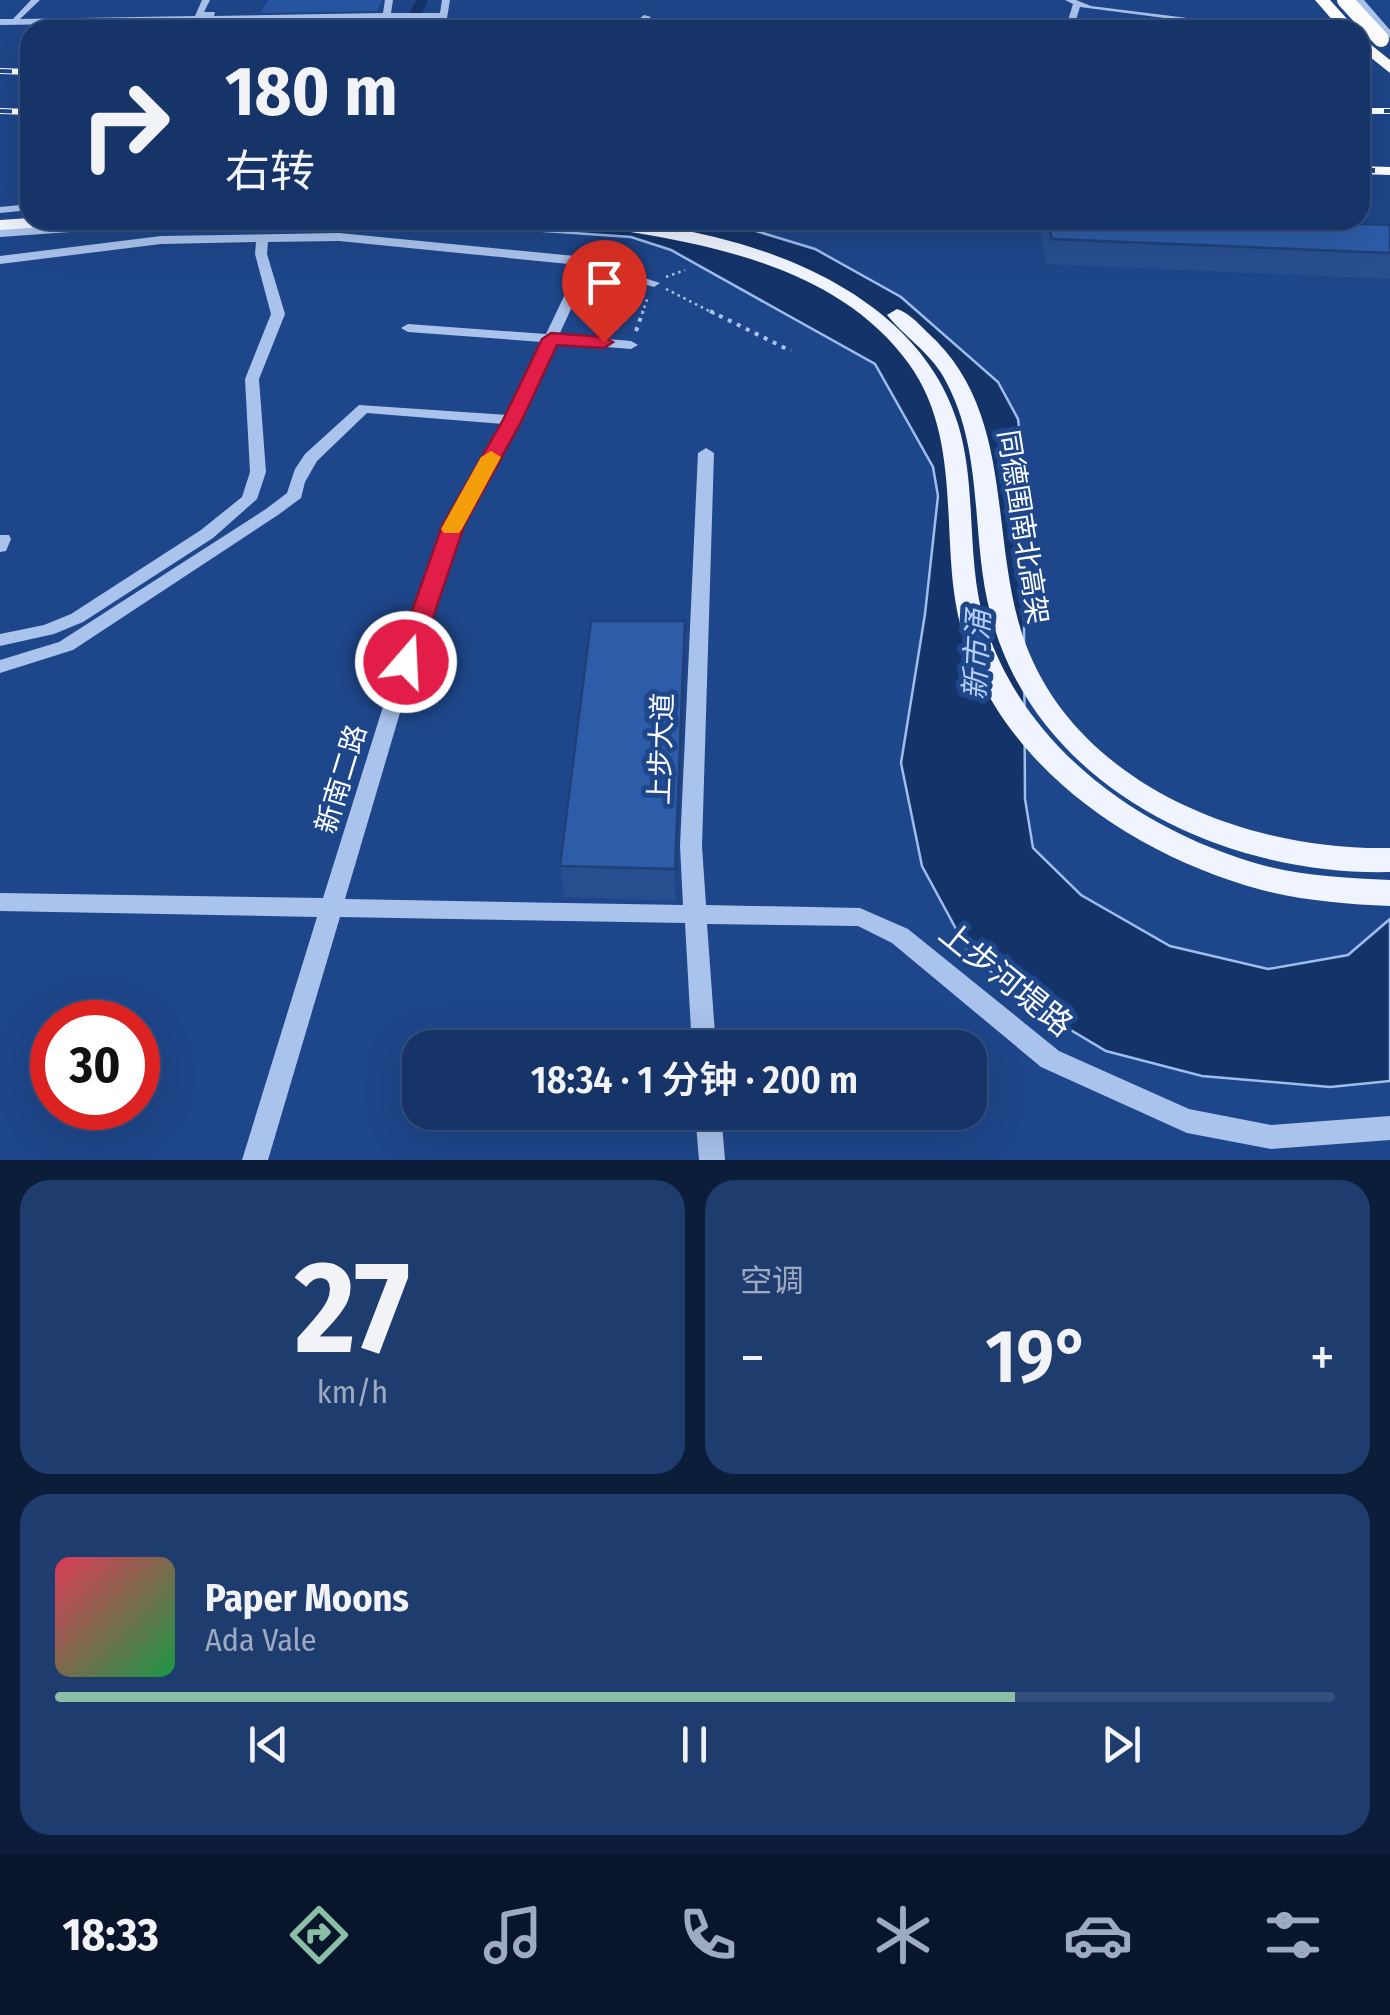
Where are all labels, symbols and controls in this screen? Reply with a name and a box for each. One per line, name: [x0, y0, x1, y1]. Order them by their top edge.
text: 180 m: [225, 50, 398, 134]
icon: right: [60, 60, 190, 190]
text: 右转: [225, 145, 315, 199]
pin: [562, 240, 647, 343]
icon: arrive: [577, 255, 632, 310]
street label: 同德围南北高架: [991, 428, 1055, 626]
water label: 新市涌: [957, 606, 997, 701]
position arrow: [354, 610, 458, 714]
street label: 上步大道: [643, 692, 679, 806]
street label: 新南二路: [309, 721, 373, 837]
street label: 上步河堤路: [932, 914, 1080, 1044]
speed limit sign: 30: [30, 1000, 160, 1130]
text: 18:34 · 1 分钟 · 200 m: [531, 1057, 858, 1103]
text: 27: [295, 1230, 410, 1386]
text: 空调: [740, 1262, 804, 1300]
text: 19°: [985, 1312, 1090, 1402]
text: −: [740, 1325, 765, 1391]
text: +: [1310, 1325, 1335, 1391]
text: km/h: [317, 1373, 388, 1411]
text: Paper Moons: [205, 1575, 409, 1621]
text: Ada Vale: [205, 1621, 317, 1659]
icon: previous: [241, 1717, 296, 1772]
icon: pause: [667, 1717, 722, 1772]
icon: next: [1094, 1717, 1149, 1772]
icon: directions: [284, 1900, 354, 1970]
icon: music: [478, 1900, 548, 1970]
icon: phone: [673, 1900, 743, 1970]
icon: climate: [868, 1900, 938, 1970]
icon: car: [1063, 1900, 1133, 1970]
icon: filters: [1258, 1900, 1328, 1970]
text: 18:33: [62, 1908, 159, 1962]

